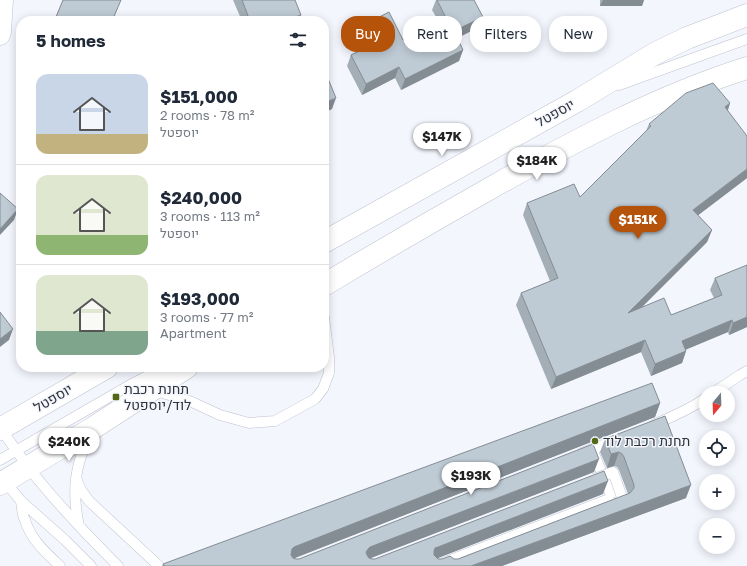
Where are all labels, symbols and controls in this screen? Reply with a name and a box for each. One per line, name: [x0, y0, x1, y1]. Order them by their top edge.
chip: Buy: [341, 16, 395, 52]
chip: Rent: [403, 16, 462, 52]
chip: Filters: [470, 16, 541, 52]
chip: New: [549, 16, 607, 52]
icon: filters: [287, 29, 309, 51]
text: 5 homes: [36, 30, 106, 51]
text: $151,000: [160, 86, 238, 107]
icon: home: [68, 90, 116, 138]
street label: יוספטל: [532, 95, 577, 130]
text: 2 rooms · 78 m²: [160, 107, 254, 123]
pin: $147K: [414, 123, 470, 157]
text: יוספטל: [160, 124, 199, 140]
text: $147K: [422, 128, 462, 144]
pin: $184K: [509, 147, 565, 181]
text: $184K: [516, 152, 558, 168]
text: $240,000: [160, 187, 242, 208]
icon: home: [68, 191, 116, 239]
pin: $151K: [610, 206, 666, 240]
text: 3 rooms · 113 m²: [160, 208, 260, 224]
text: $151K: [618, 211, 658, 227]
text: יוספטל: [160, 225, 199, 241]
text: $193,000: [160, 288, 240, 309]
icon: home: [68, 291, 116, 339]
text: 3 rooms · 77 m²: [160, 309, 253, 325]
text: Apartment: [160, 325, 227, 341]
street label: יוספטל: [30, 380, 75, 415]
place label: תחנת רכבת לוד/יוספטל: [124, 380, 191, 413]
north arrow: [699, 386, 735, 422]
map controls: [699, 386, 735, 554]
marker: תחנת רכבת לוד/יוספטל: [111, 392, 121, 402]
pin: $240K: [41, 428, 97, 462]
button: locate: [699, 430, 735, 466]
place label: תחנת רכבת לוד: [603, 432, 690, 449]
text: $240K: [48, 433, 90, 449]
marker: תחנת רכבת לוד: [590, 436, 600, 446]
pin: $193K: [443, 462, 499, 496]
text: $193K: [450, 467, 492, 483]
button: +: [699, 474, 735, 510]
button: −: [699, 518, 735, 554]

